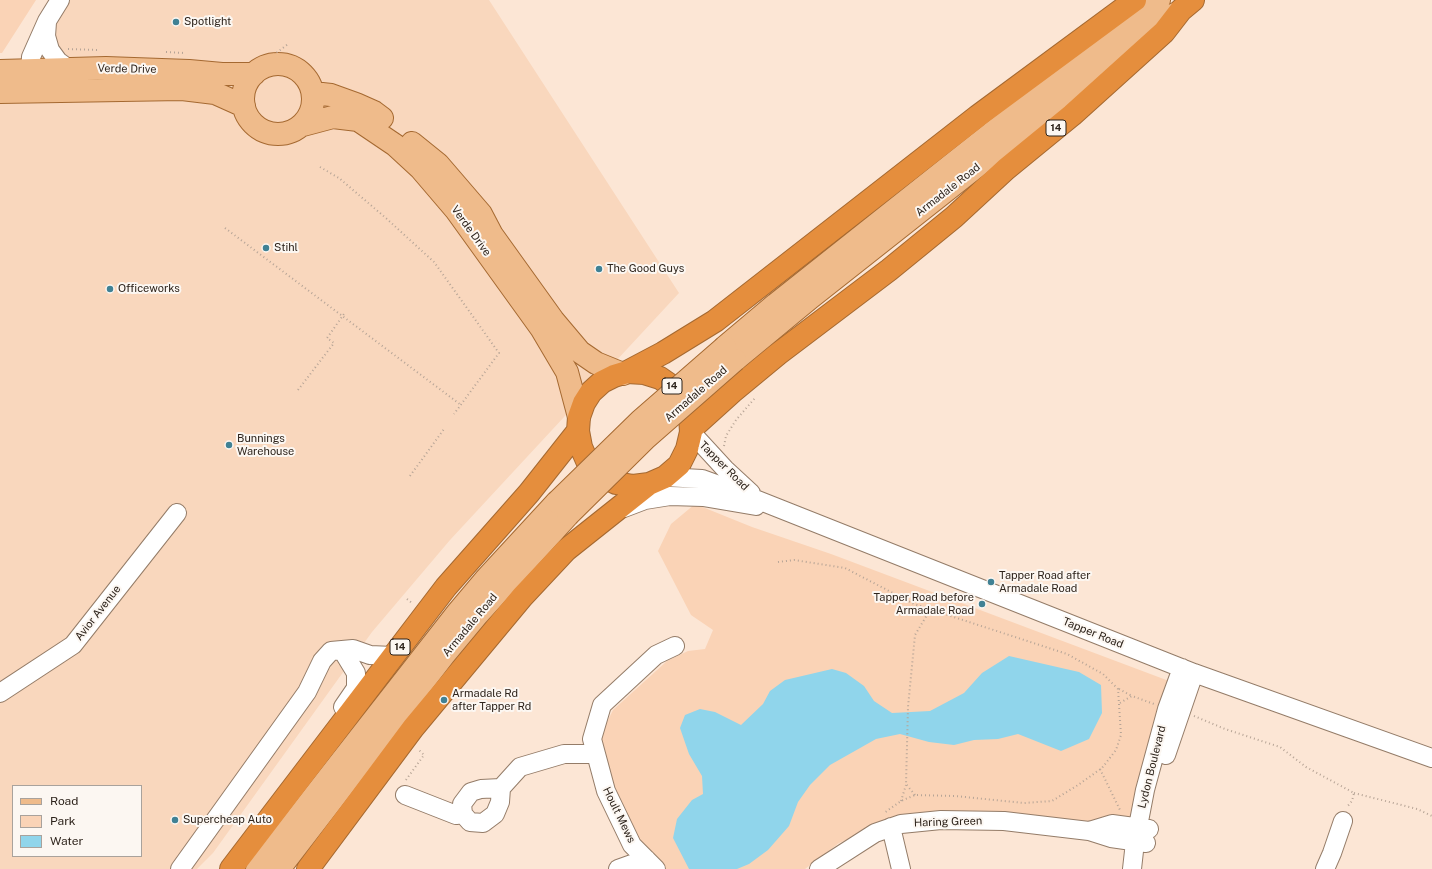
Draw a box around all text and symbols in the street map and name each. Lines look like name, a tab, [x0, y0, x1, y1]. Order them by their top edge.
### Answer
place label: Spotlight	[184, 15, 231, 29]
marker: Spotlight	[171, 17, 181, 27]
street label: Verde Drive	[97, 62, 157, 76]
road number: 14	[1046, 120, 1066, 136]
street label: Armadale Road	[913, 161, 983, 219]
street label: Verde Drive	[448, 203, 494, 259]
place label: Stihl	[274, 241, 298, 255]
marker: Stihl	[261, 243, 271, 253]
place label: The Good Guys	[607, 262, 684, 276]
marker: The Good Guys	[594, 264, 604, 274]
place label: Officeworks	[118, 282, 180, 296]
marker: Officeworks	[105, 284, 115, 294]
street label: Armadale Road	[662, 363, 730, 425]
road number: 14	[662, 378, 682, 394]
place label: Bunnings Warehouse	[237, 432, 294, 458]
street label: Tapper Road	[697, 439, 751, 493]
marker: Bunnings Warehouse	[224, 440, 234, 450]
place label: Tapper Road after Armadale Road	[999, 569, 1091, 595]
marker: Tapper Road after Armadale Road	[986, 577, 996, 587]
street label: Avior Avenue	[72, 583, 124, 643]
street label: Armadale Road	[440, 591, 500, 659]
place label: Tapper Road before Armadale Road	[873, 591, 974, 617]
marker: Tapper Road before Armadale Road	[977, 599, 987, 609]
street label: Tapper Road	[1061, 615, 1125, 651]
road number: 14	[390, 639, 410, 655]
place label: Armadale Rd after Tapper Rd	[452, 687, 531, 713]
marker: Armadale Rd after Tapper Rd	[439, 695, 449, 705]
street label: Lydon Boulevard	[1135, 724, 1169, 810]
legend	[12, 785, 142, 857]
street label: Hoult Mews	[600, 785, 638, 845]
text: Road	[50, 794, 78, 808]
place label: Supercheap Auto	[183, 813, 272, 827]
text: Park	[50, 814, 76, 828]
street label: Haring Green	[914, 814, 982, 830]
marker: Supercheap Auto	[170, 815, 180, 825]
text: Water	[50, 834, 83, 848]

